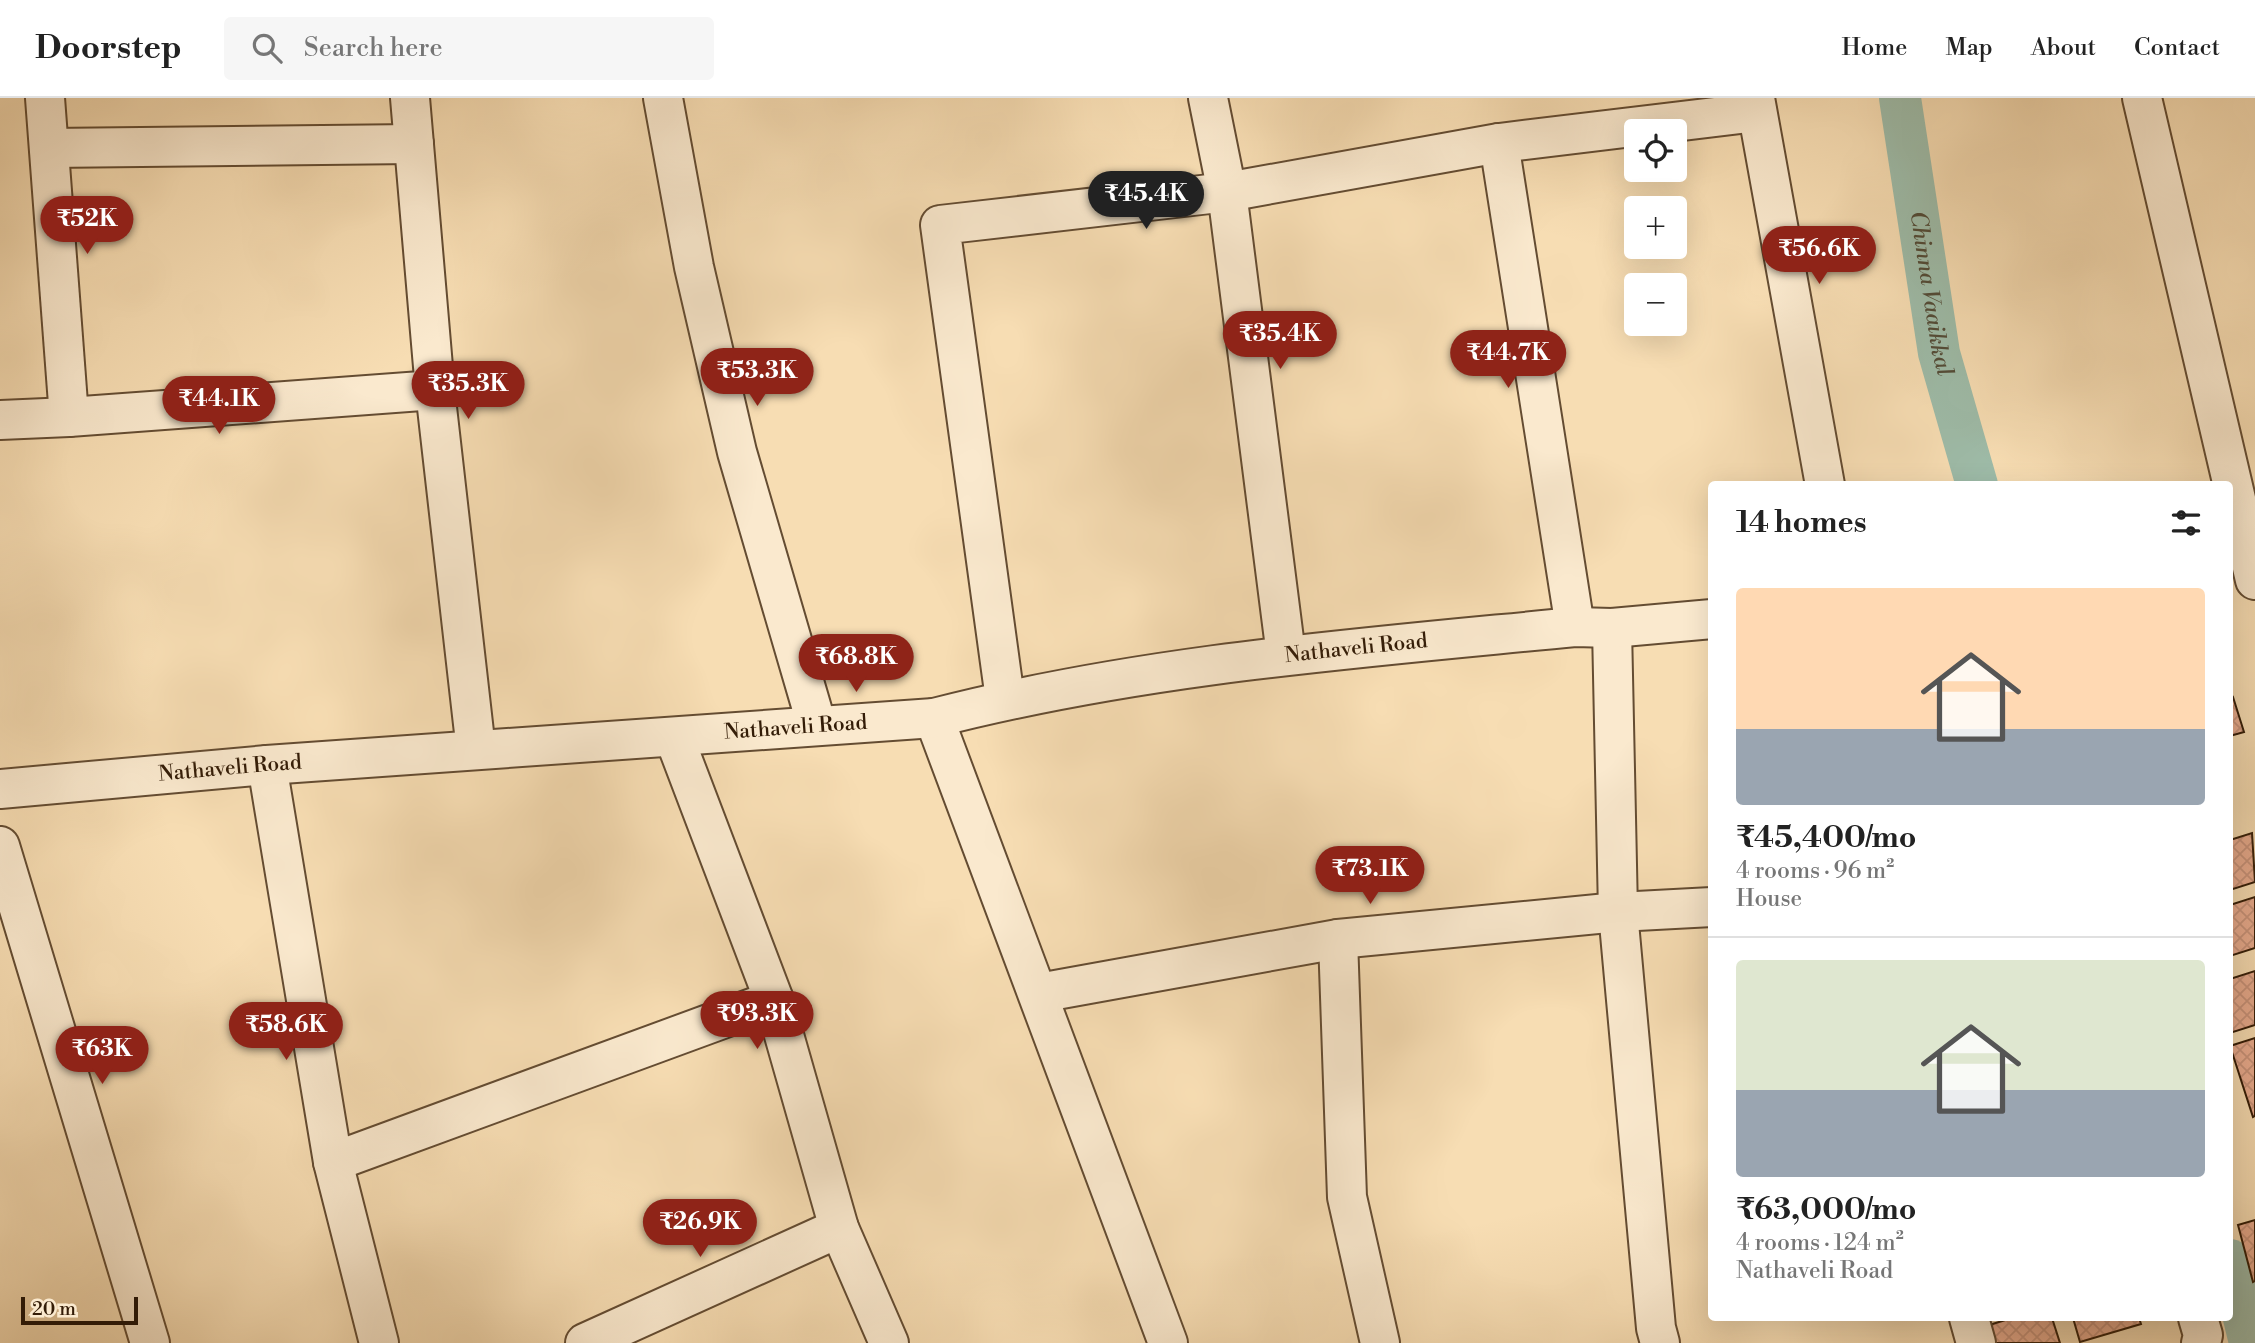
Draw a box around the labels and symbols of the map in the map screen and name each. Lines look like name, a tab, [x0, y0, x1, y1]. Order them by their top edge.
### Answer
pin: ₹45.4K	[1089, 172, 1203, 231]
pin: ₹52K	[46, 197, 128, 256]
water label: Chinna Vaaikkal	[1903, 209, 1959, 380]
pin: ₹56.6K	[1762, 226, 1876, 286]
pin: ₹35.4K	[1223, 312, 1337, 371]
pin: ₹44.7K	[1451, 330, 1565, 390]
pin: ₹53.3K	[700, 348, 814, 408]
pin: ₹35.3K	[411, 362, 525, 421]
pin: ₹44.1K	[162, 376, 276, 436]
street label: Nathaveli Road	[1283, 628, 1429, 669]
pin: ₹68.8K	[799, 634, 913, 694]
street label: Nathaveli Road	[723, 710, 868, 746]
street label: Nathaveli Road	[157, 750, 303, 788]
pin: ₹73.1K	[1313, 846, 1427, 906]
pin: ₹93.3K	[700, 992, 814, 1051]
pin: ₹58.6K	[229, 1002, 343, 1062]
pin: ₹63K	[61, 1026, 143, 1086]
pin: ₹26.9K	[643, 1200, 757, 1259]
scale bar	[21, 1294, 138, 1326]

